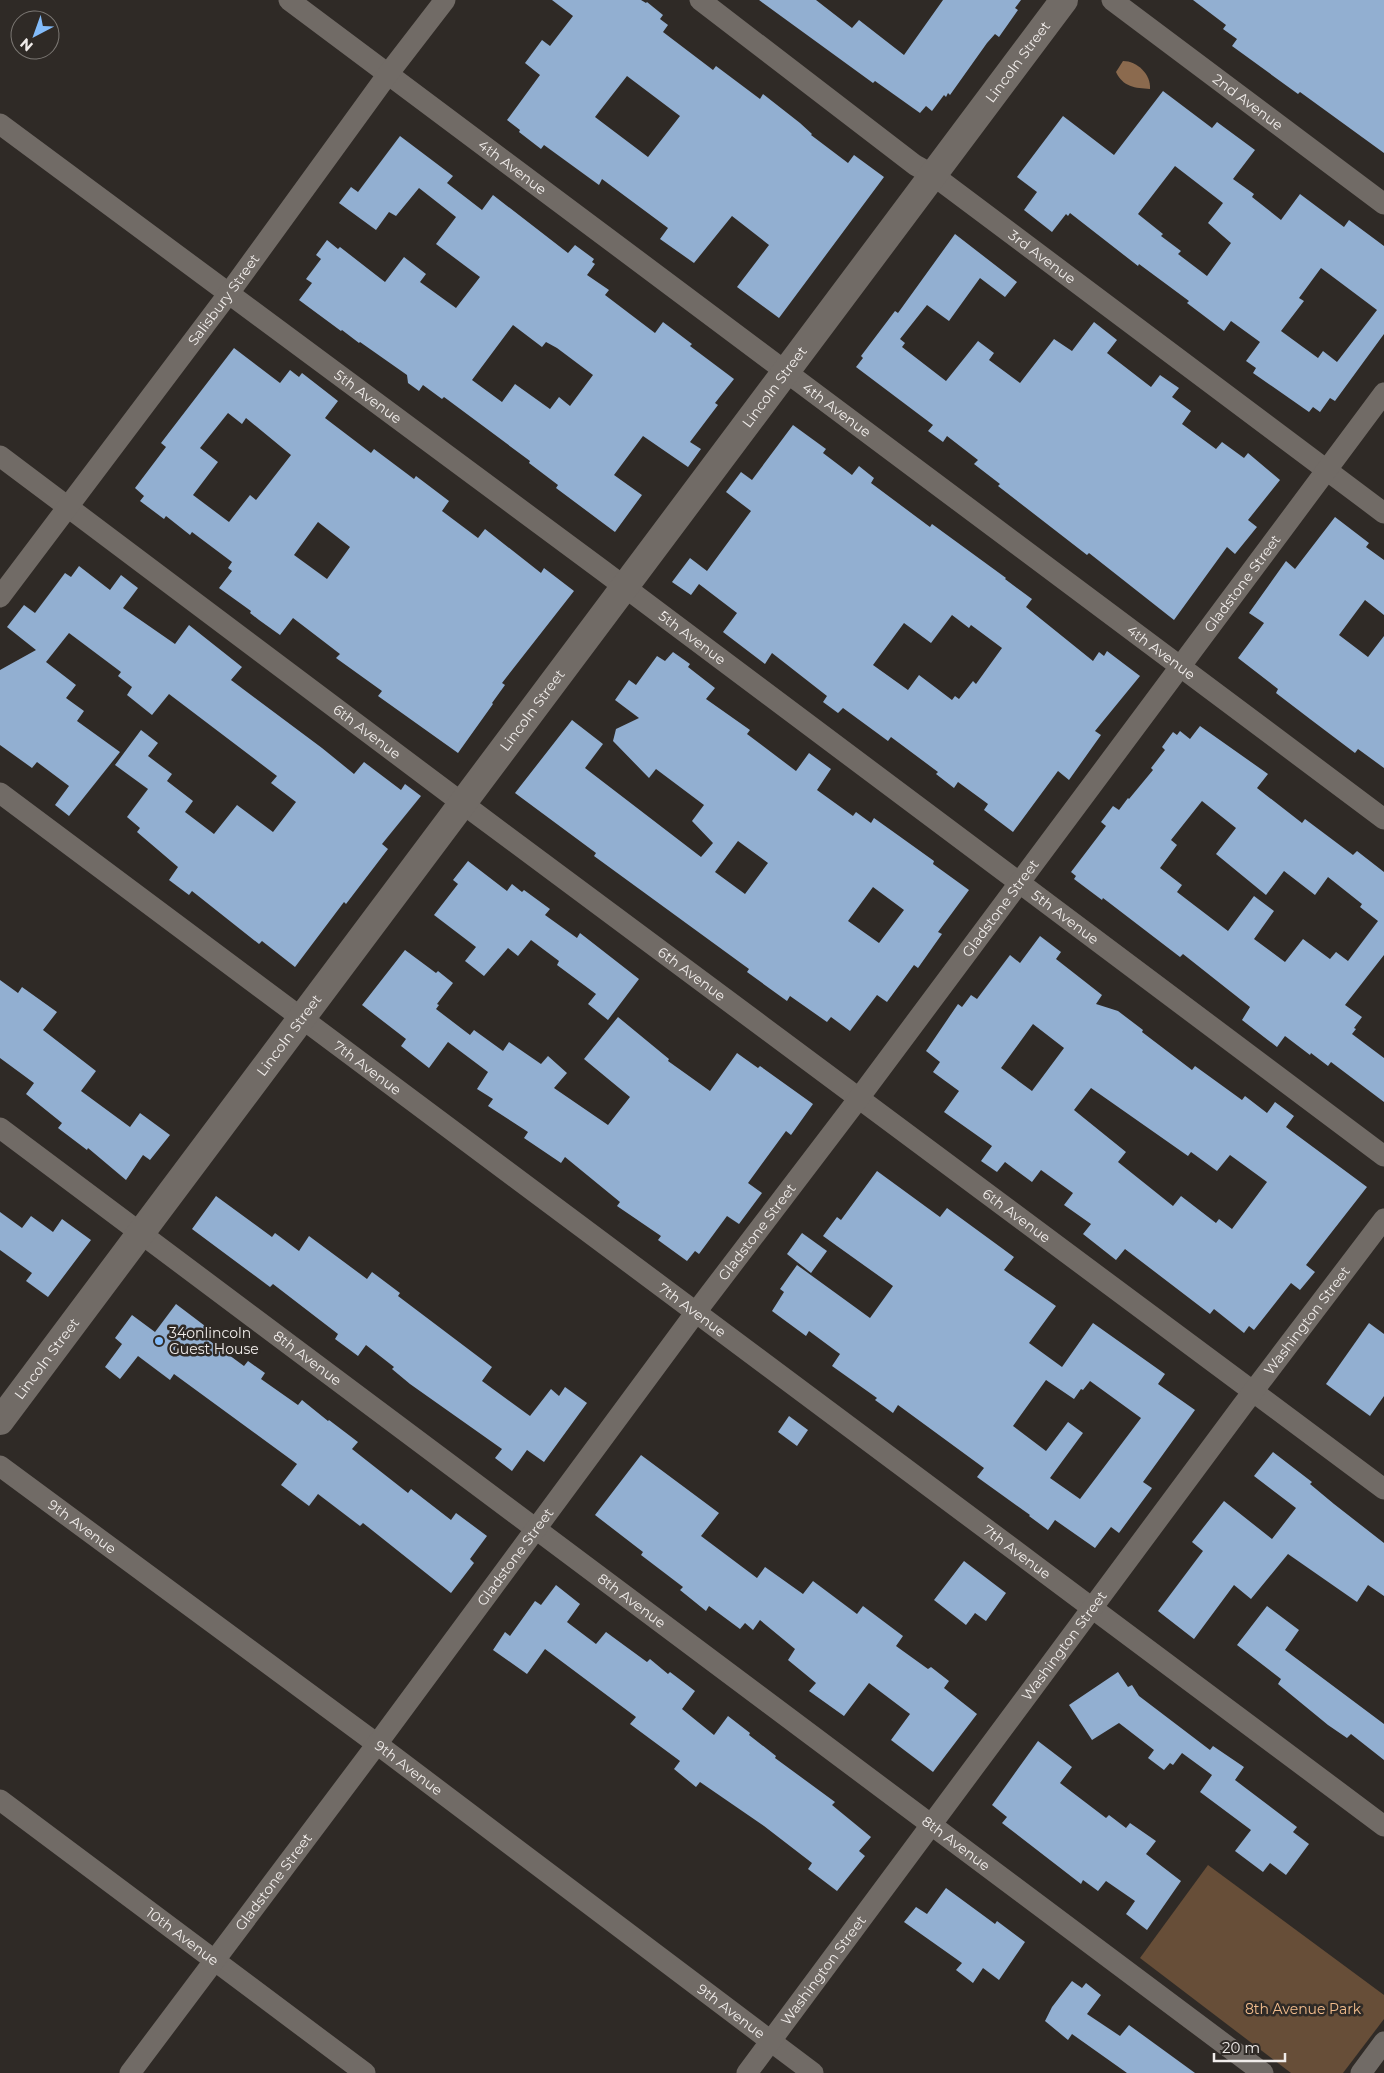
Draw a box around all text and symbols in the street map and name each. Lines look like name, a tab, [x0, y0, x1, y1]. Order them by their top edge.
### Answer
north arrow	[10, 10, 60, 60]
street label: Lincoln Street	[981, 17, 1054, 106]
text: N	[16, 34, 37, 55]
street label: 2nd Avenue	[1209, 70, 1287, 134]
street label: 4th Avenue	[475, 136, 550, 199]
street label: 3rd Avenue	[1005, 226, 1079, 288]
street label: Salisbury Street	[184, 250, 264, 349]
street label: Lincoln Street	[738, 342, 811, 431]
street label: 5th Avenue	[331, 366, 405, 428]
street label: 4th Avenue	[799, 378, 875, 441]
street label: Gladstone Street	[1200, 531, 1285, 636]
street label: 5th Avenue	[655, 607, 730, 669]
street label: 4th Avenue	[1123, 621, 1199, 684]
street label: Lincoln Street	[496, 666, 569, 755]
street label: 6th Avenue	[330, 700, 405, 763]
street label: Gladstone Street	[958, 856, 1043, 961]
street label: 5th Avenue	[1028, 886, 1102, 948]
street label: 6th Avenue	[654, 943, 729, 1005]
street label: Lincoln Street	[253, 991, 325, 1080]
street label: 7th Avenue	[330, 1037, 405, 1099]
street label: Gladstone Street	[714, 1180, 800, 1284]
street label: 6th Avenue	[979, 1184, 1054, 1247]
street label: Washington Street	[1260, 1262, 1354, 1378]
street label: 7th Avenue	[655, 1279, 730, 1341]
street label: Lincoln Street	[10, 1314, 83, 1403]
place label: 34onlincoln Guest House	[169, 1324, 259, 1358]
street label: 8th Avenue	[270, 1327, 345, 1389]
marker: 34onlincoln Guest House	[153, 1335, 165, 1347]
street label: 9th Avenue	[44, 1495, 120, 1558]
street label: Gladstone Street	[473, 1504, 557, 1609]
street label: 7th Avenue	[980, 1521, 1054, 1583]
street label: 8th Avenue	[594, 1569, 669, 1632]
street label: Washington Street	[1018, 1587, 1111, 1704]
street label: 9th Avenue	[371, 1736, 446, 1799]
street label: 8th Avenue	[918, 1812, 994, 1875]
street label: Gladstone Street	[231, 1829, 316, 1934]
street label: 10th Avenue	[143, 1904, 222, 1970]
street label: Washington Street	[777, 1912, 870, 2029]
street label: 9th Avenue	[694, 1980, 769, 2043]
park label: 8th Avenue Park	[1245, 2000, 1362, 2018]
scale bar	[1214, 2030, 1285, 2062]
text: 20 m	[1222, 2038, 1260, 2057]

